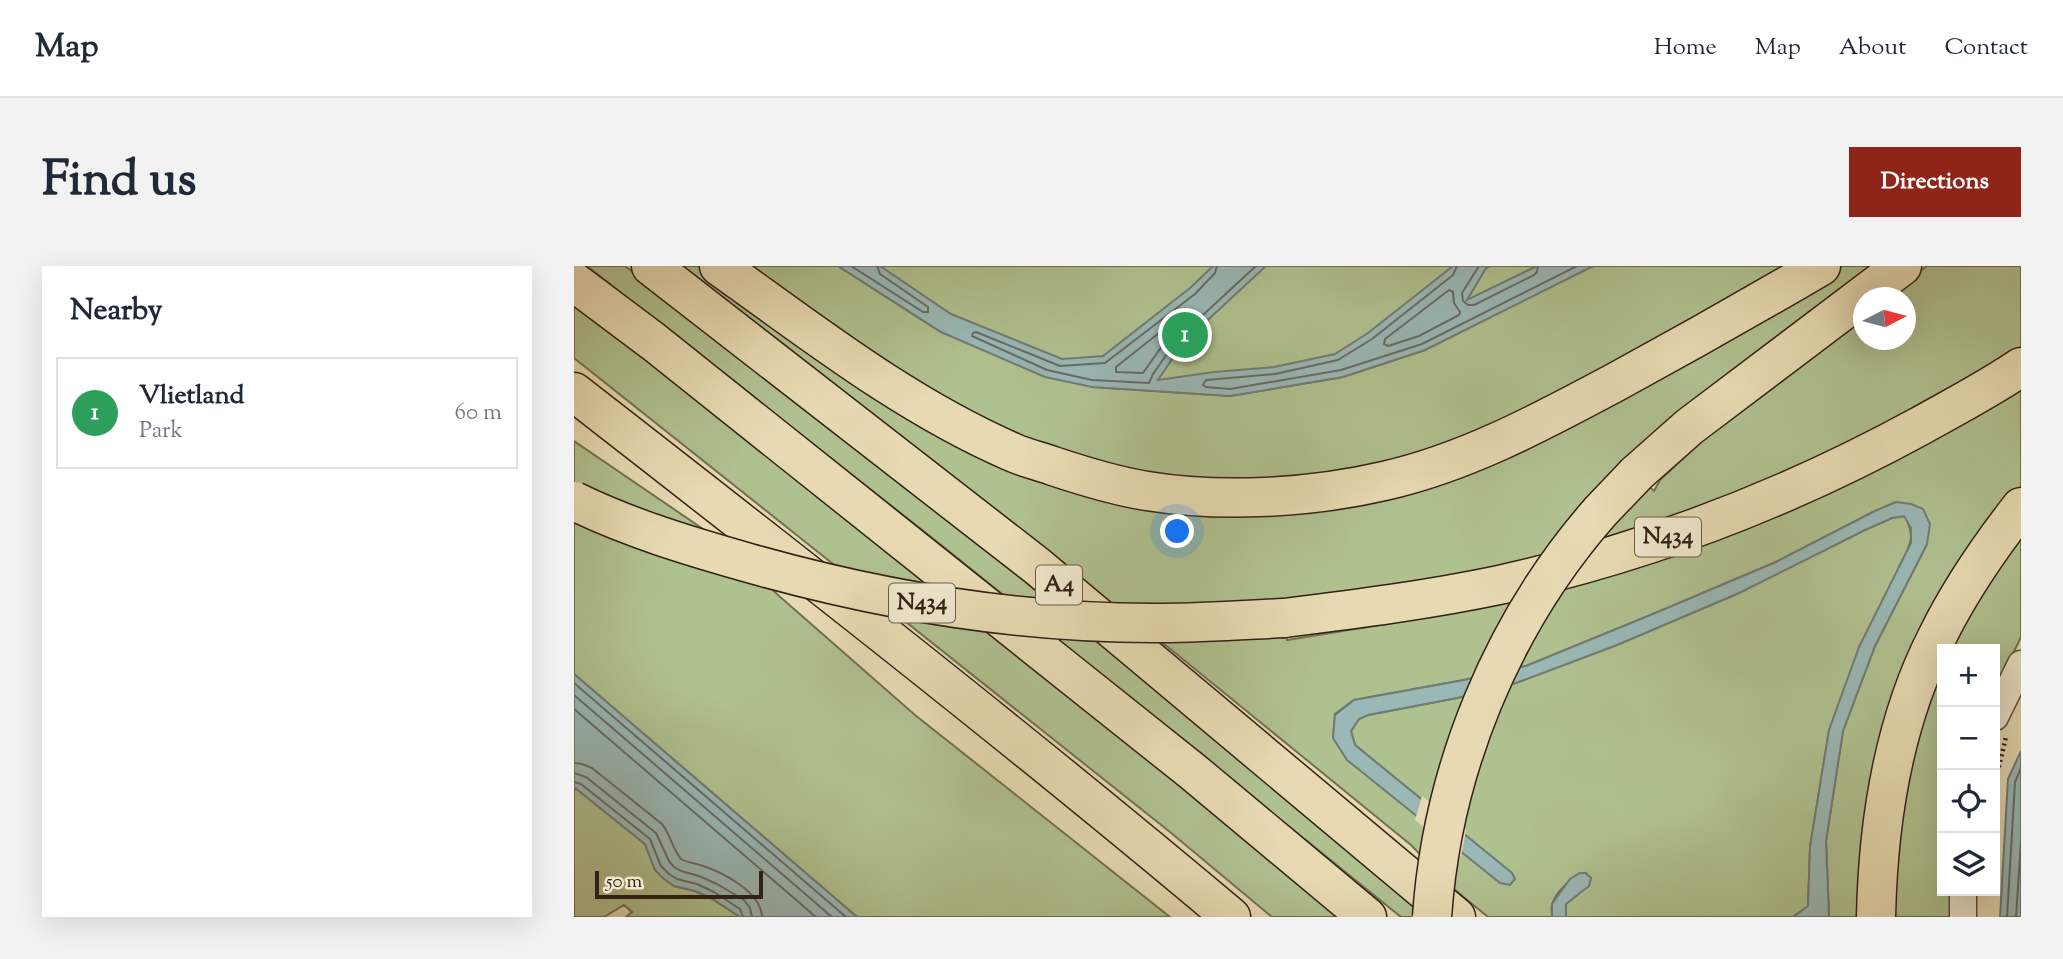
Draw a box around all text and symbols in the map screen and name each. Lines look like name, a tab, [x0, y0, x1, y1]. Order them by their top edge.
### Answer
text: Map	[35, 24, 99, 72]
text: Home	[1654, 31, 1717, 65]
text: Map	[1755, 31, 1801, 65]
text: About	[1839, 31, 1906, 65]
text: Contact	[1944, 31, 2028, 65]
text: Find us	[42, 147, 196, 217]
button: Directions	[1849, 147, 2021, 217]
north arrow	[1853, 287, 1916, 350]
text: Nearby	[70, 290, 162, 333]
pin: 1	[1162, 309, 1208, 361]
text: Vlietland	[139, 378, 244, 415]
text: 1	[91, 397, 99, 430]
text: 60 m	[454, 397, 502, 430]
text: Park	[139, 415, 183, 448]
your location	[1160, 514, 1194, 548]
road number: N434	[1635, 518, 1701, 556]
road number: A4	[1036, 566, 1082, 604]
road number: N434	[889, 584, 955, 622]
map controls	[1937, 644, 2000, 896]
button: +	[1937, 644, 2000, 707]
button: −	[1937, 707, 2000, 770]
button: locate	[1937, 770, 2000, 833]
button: layers	[1937, 833, 2000, 896]
scale bar	[595, 868, 763, 900]
text: 50 m	[606, 869, 642, 896]

